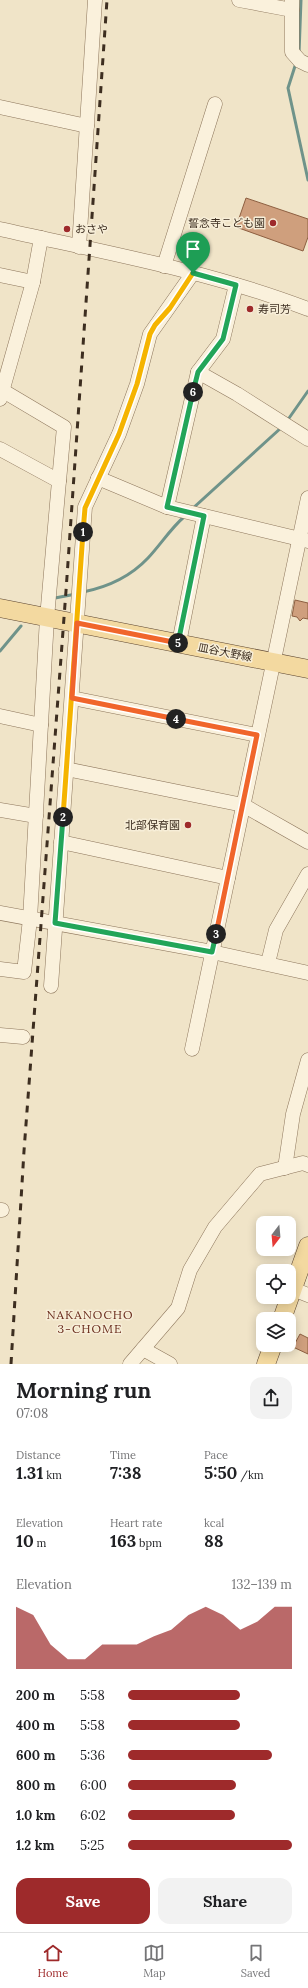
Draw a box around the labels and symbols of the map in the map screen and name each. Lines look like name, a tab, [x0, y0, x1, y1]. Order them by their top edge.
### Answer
place label: 誓念寺こども園	[188, 216, 265, 230]
marker: 誓念寺こども園	[268, 218, 278, 228]
place label: おさや	[75, 222, 108, 236]
marker: おさや	[62, 224, 72, 234]
pin	[176, 232, 210, 273]
place label: 寿司芳	[258, 302, 291, 316]
marker: 寿司芳	[245, 304, 255, 314]
pin: 6	[183, 382, 203, 402]
pin: 1	[73, 522, 93, 542]
pin: 5	[168, 633, 188, 653]
street label: 皿谷大野線	[197, 640, 253, 664]
pin: 4	[166, 709, 186, 729]
pin: 2	[53, 807, 73, 827]
place label: 北部保育園	[125, 818, 180, 832]
marker: 北部保育園	[183, 820, 193, 830]
pin: 3	[206, 924, 226, 944]
north arrow	[256, 1216, 296, 1256]
district label: NAKANOCHO 3-CHOME	[46, 1307, 134, 1336]

